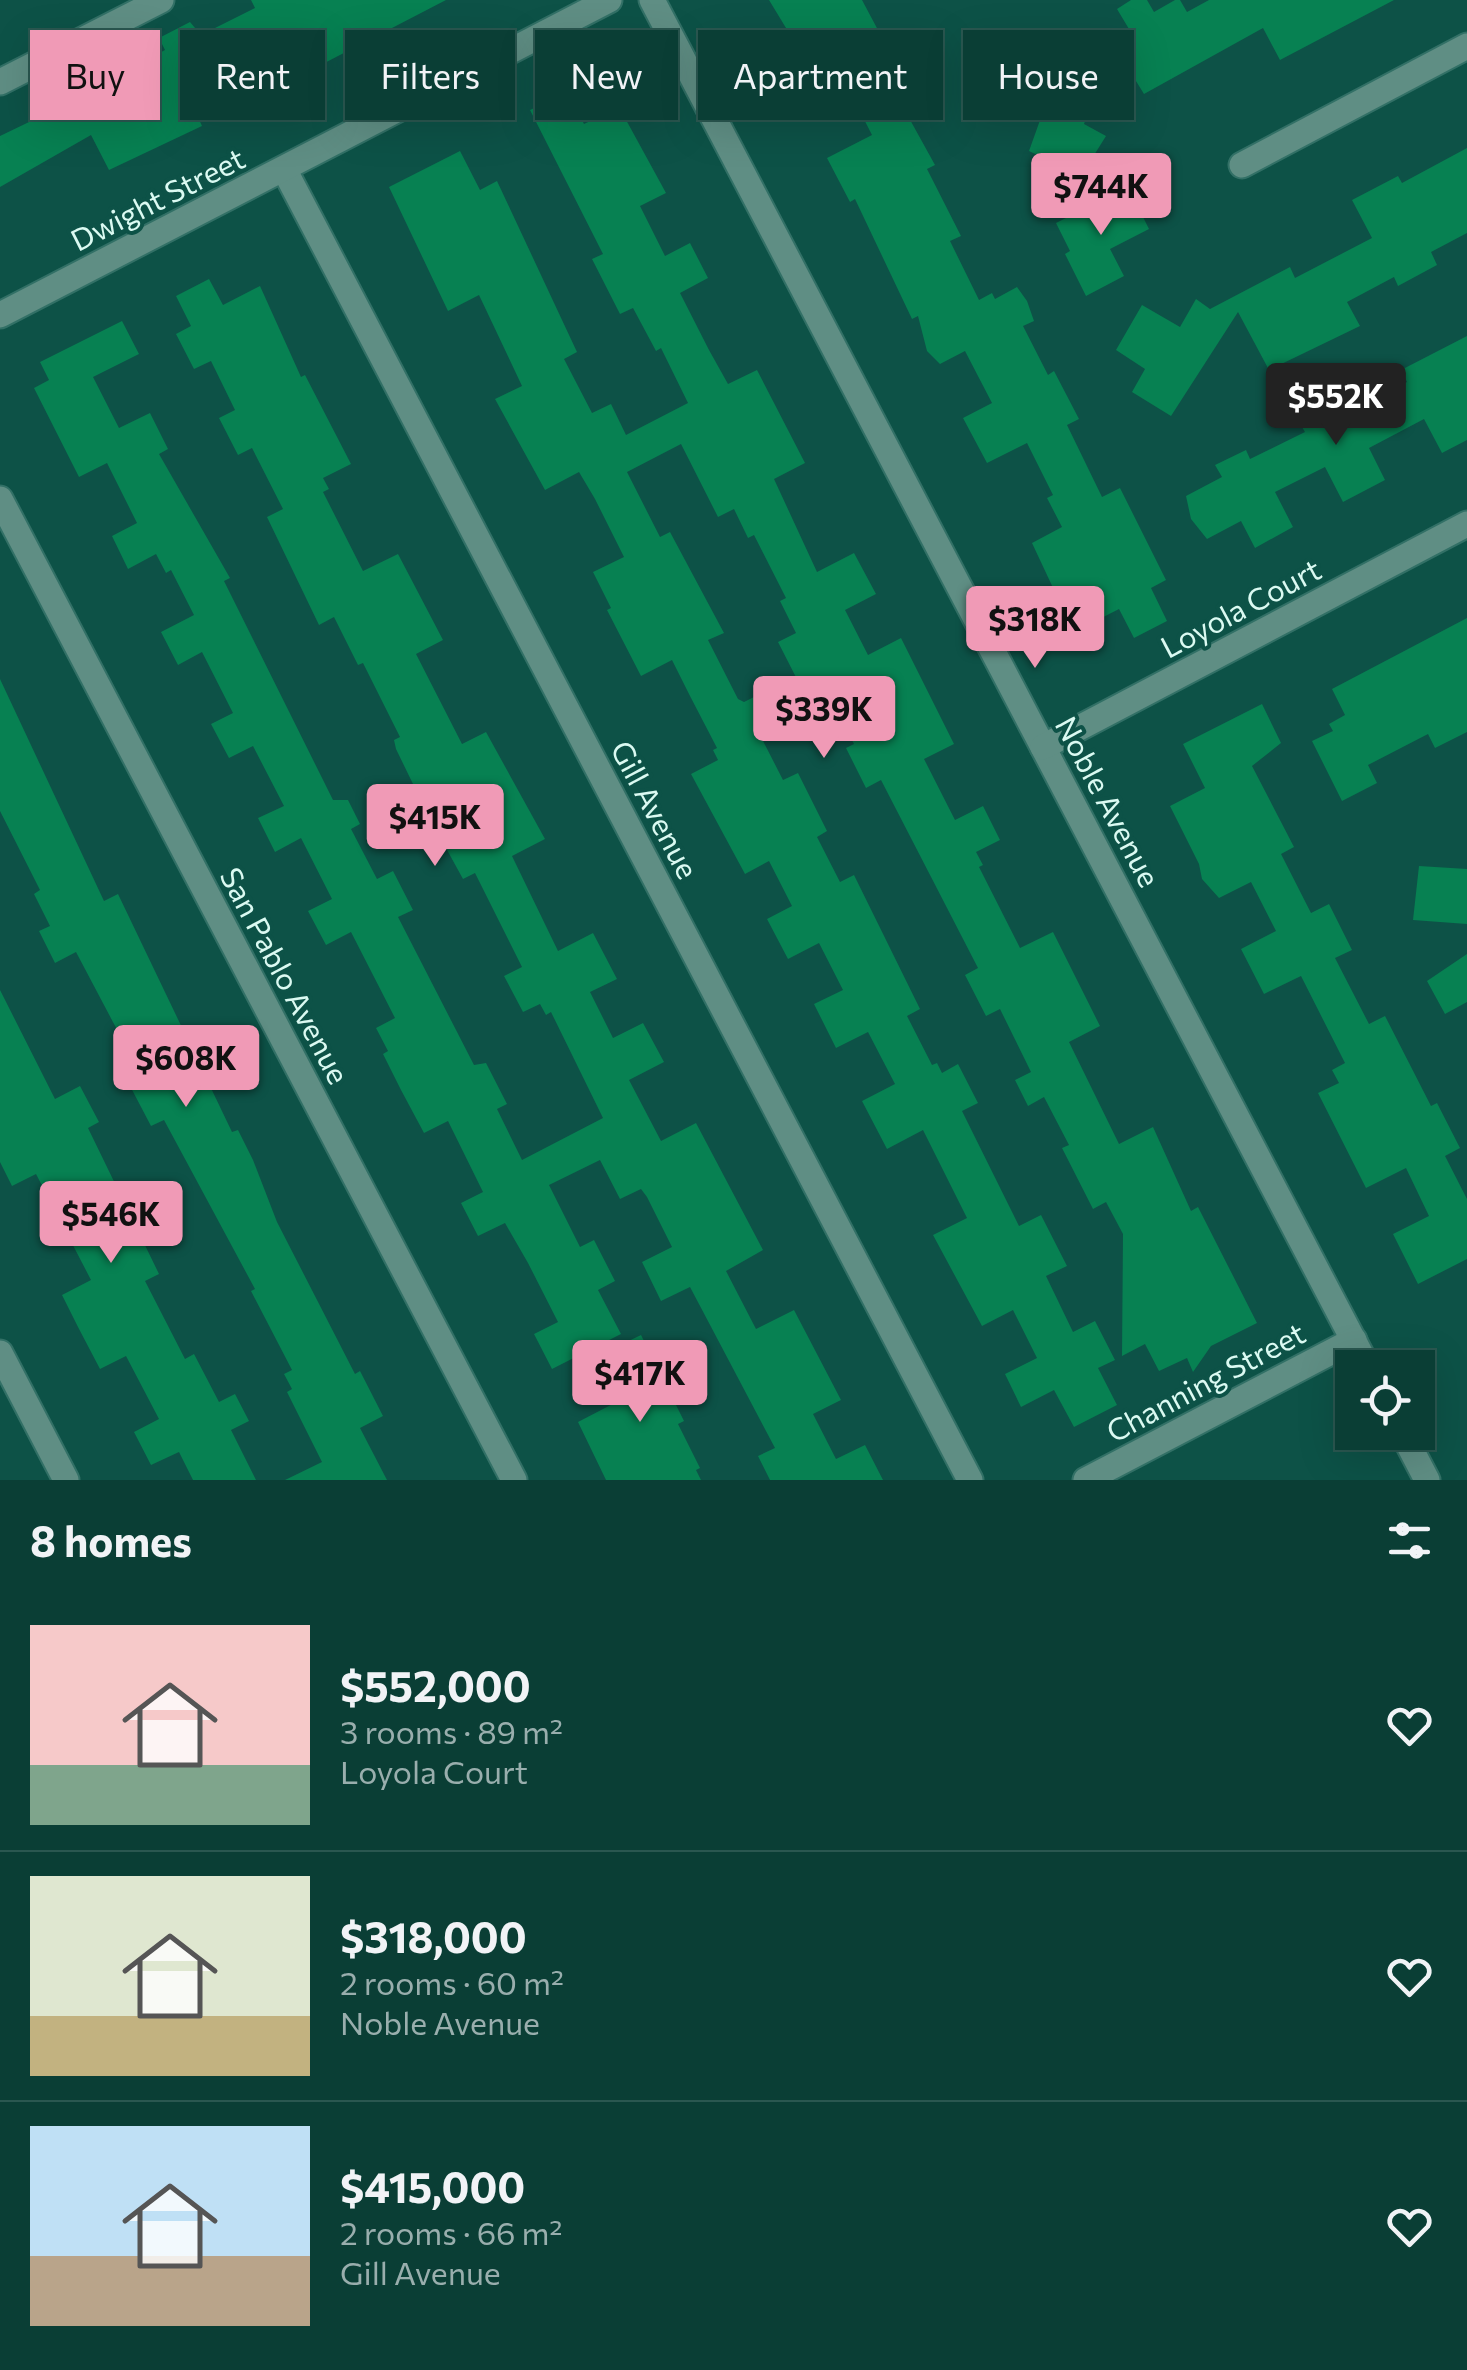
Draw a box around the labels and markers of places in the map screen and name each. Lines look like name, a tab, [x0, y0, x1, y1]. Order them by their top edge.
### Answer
pin: $744K	[1031, 153, 1171, 238]
pin: $552K	[1266, 363, 1406, 448]
pin: $318K	[965, 586, 1105, 671]
pin: $339K	[754, 676, 894, 761]
pin: $415K	[365, 784, 505, 869]
pin: $608K	[116, 1025, 256, 1110]
pin: $546K	[41, 1181, 181, 1266]
pin: $417K	[570, 1340, 710, 1425]

